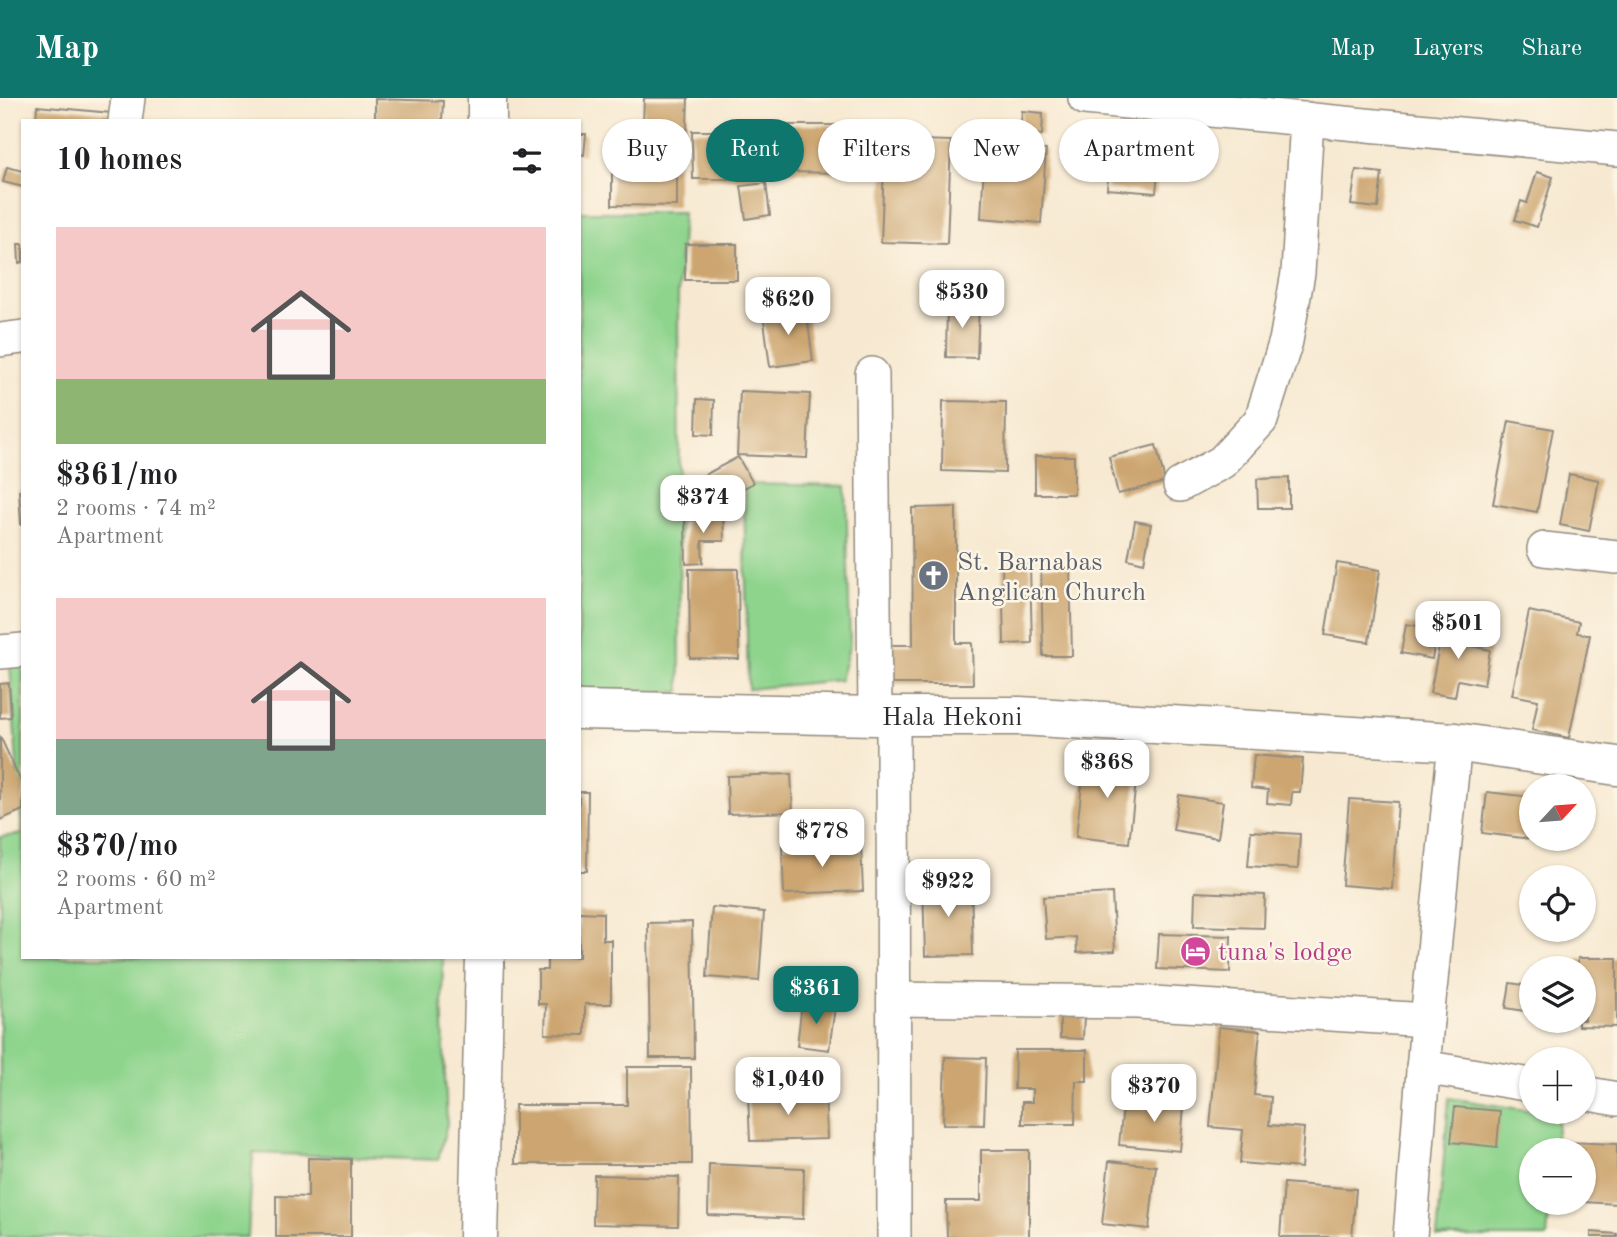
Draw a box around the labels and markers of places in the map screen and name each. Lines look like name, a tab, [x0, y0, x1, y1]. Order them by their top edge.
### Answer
pin: $530	[921, 271, 1003, 330]
pin: $620	[747, 278, 829, 337]
pin: $374	[662, 476, 744, 535]
place label: St. Barnabas Anglican Church	[957, 550, 1146, 606]
church icon: St. Barnabas Anglican Church	[917, 559, 951, 593]
pin: $501	[1417, 602, 1499, 661]
pin: $368	[1066, 740, 1148, 800]
pin: $778	[781, 810, 863, 869]
pin: $922	[907, 860, 989, 919]
hotel icon: tuna's lodge	[1178, 934, 1212, 968]
place label: tuna's lodge	[1218, 940, 1352, 966]
pin: $361	[775, 967, 857, 1026]
pin: $1,040	[731, 1058, 845, 1117]
pin: $370	[1113, 1065, 1195, 1124]

